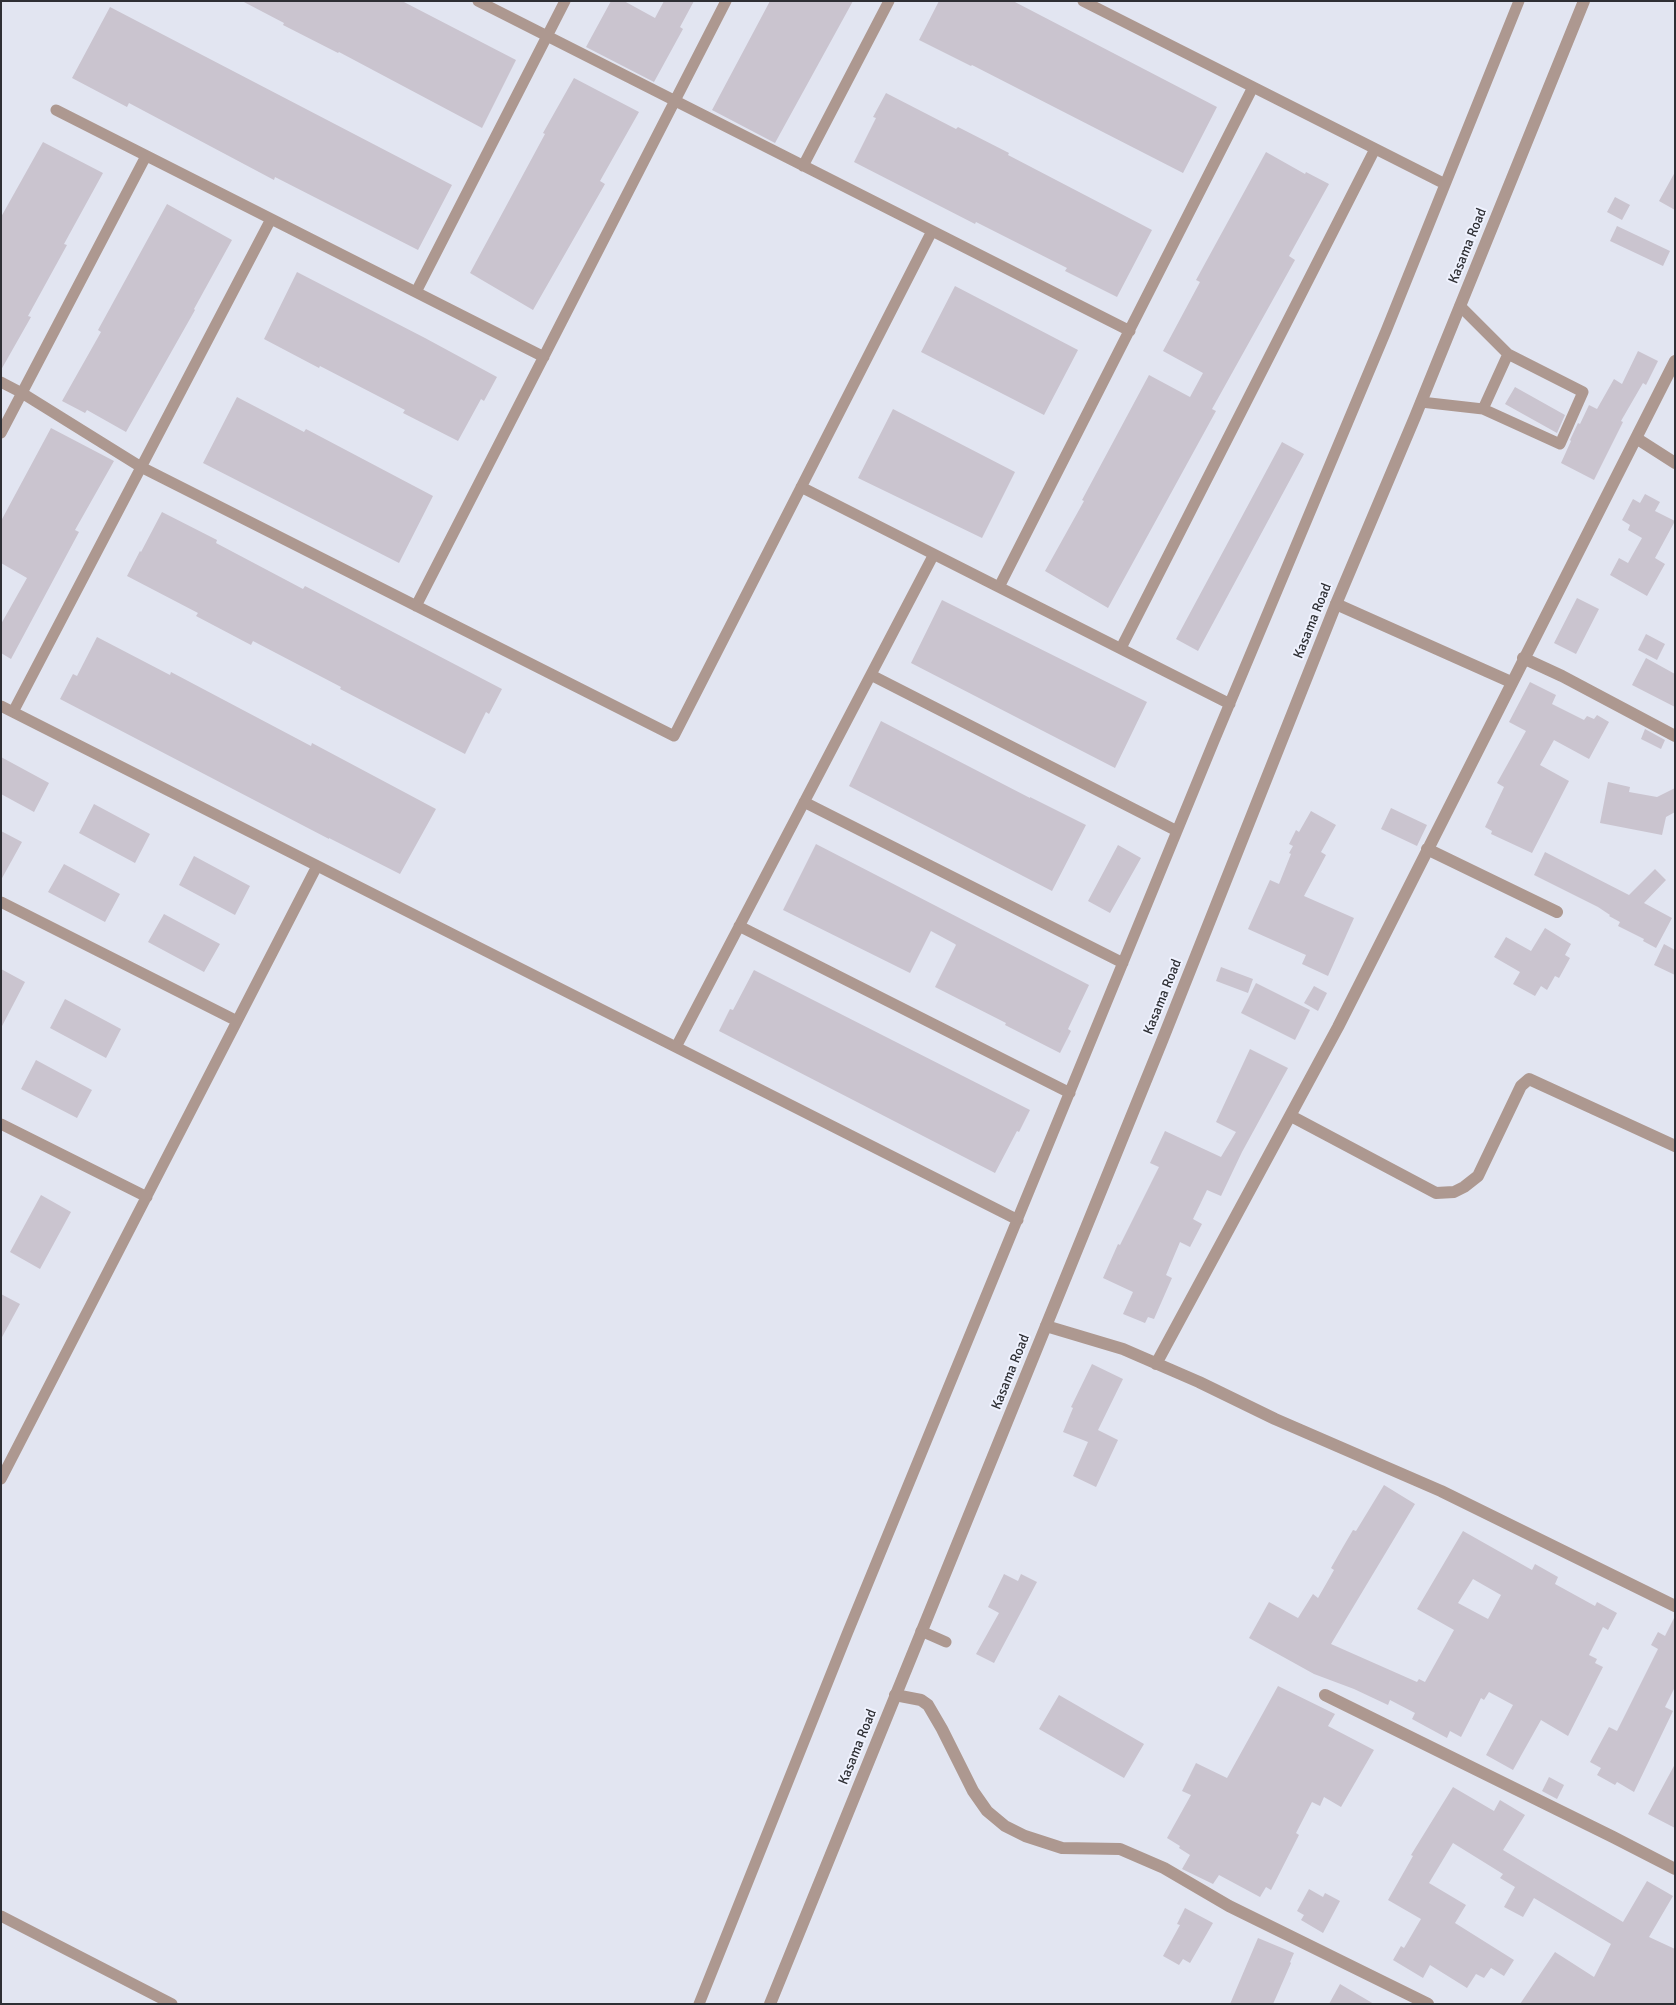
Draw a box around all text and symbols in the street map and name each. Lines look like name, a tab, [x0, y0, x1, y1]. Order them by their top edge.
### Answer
street label: Kasama Road	[1445, 206, 1491, 286]
street label: Kasama Road	[1290, 581, 1336, 661]
street label: Kasama Road	[1140, 957, 1186, 1037]
street label: Kasama Road	[988, 1332, 1034, 1412]
street label: Kasama Road	[835, 1707, 881, 1787]

